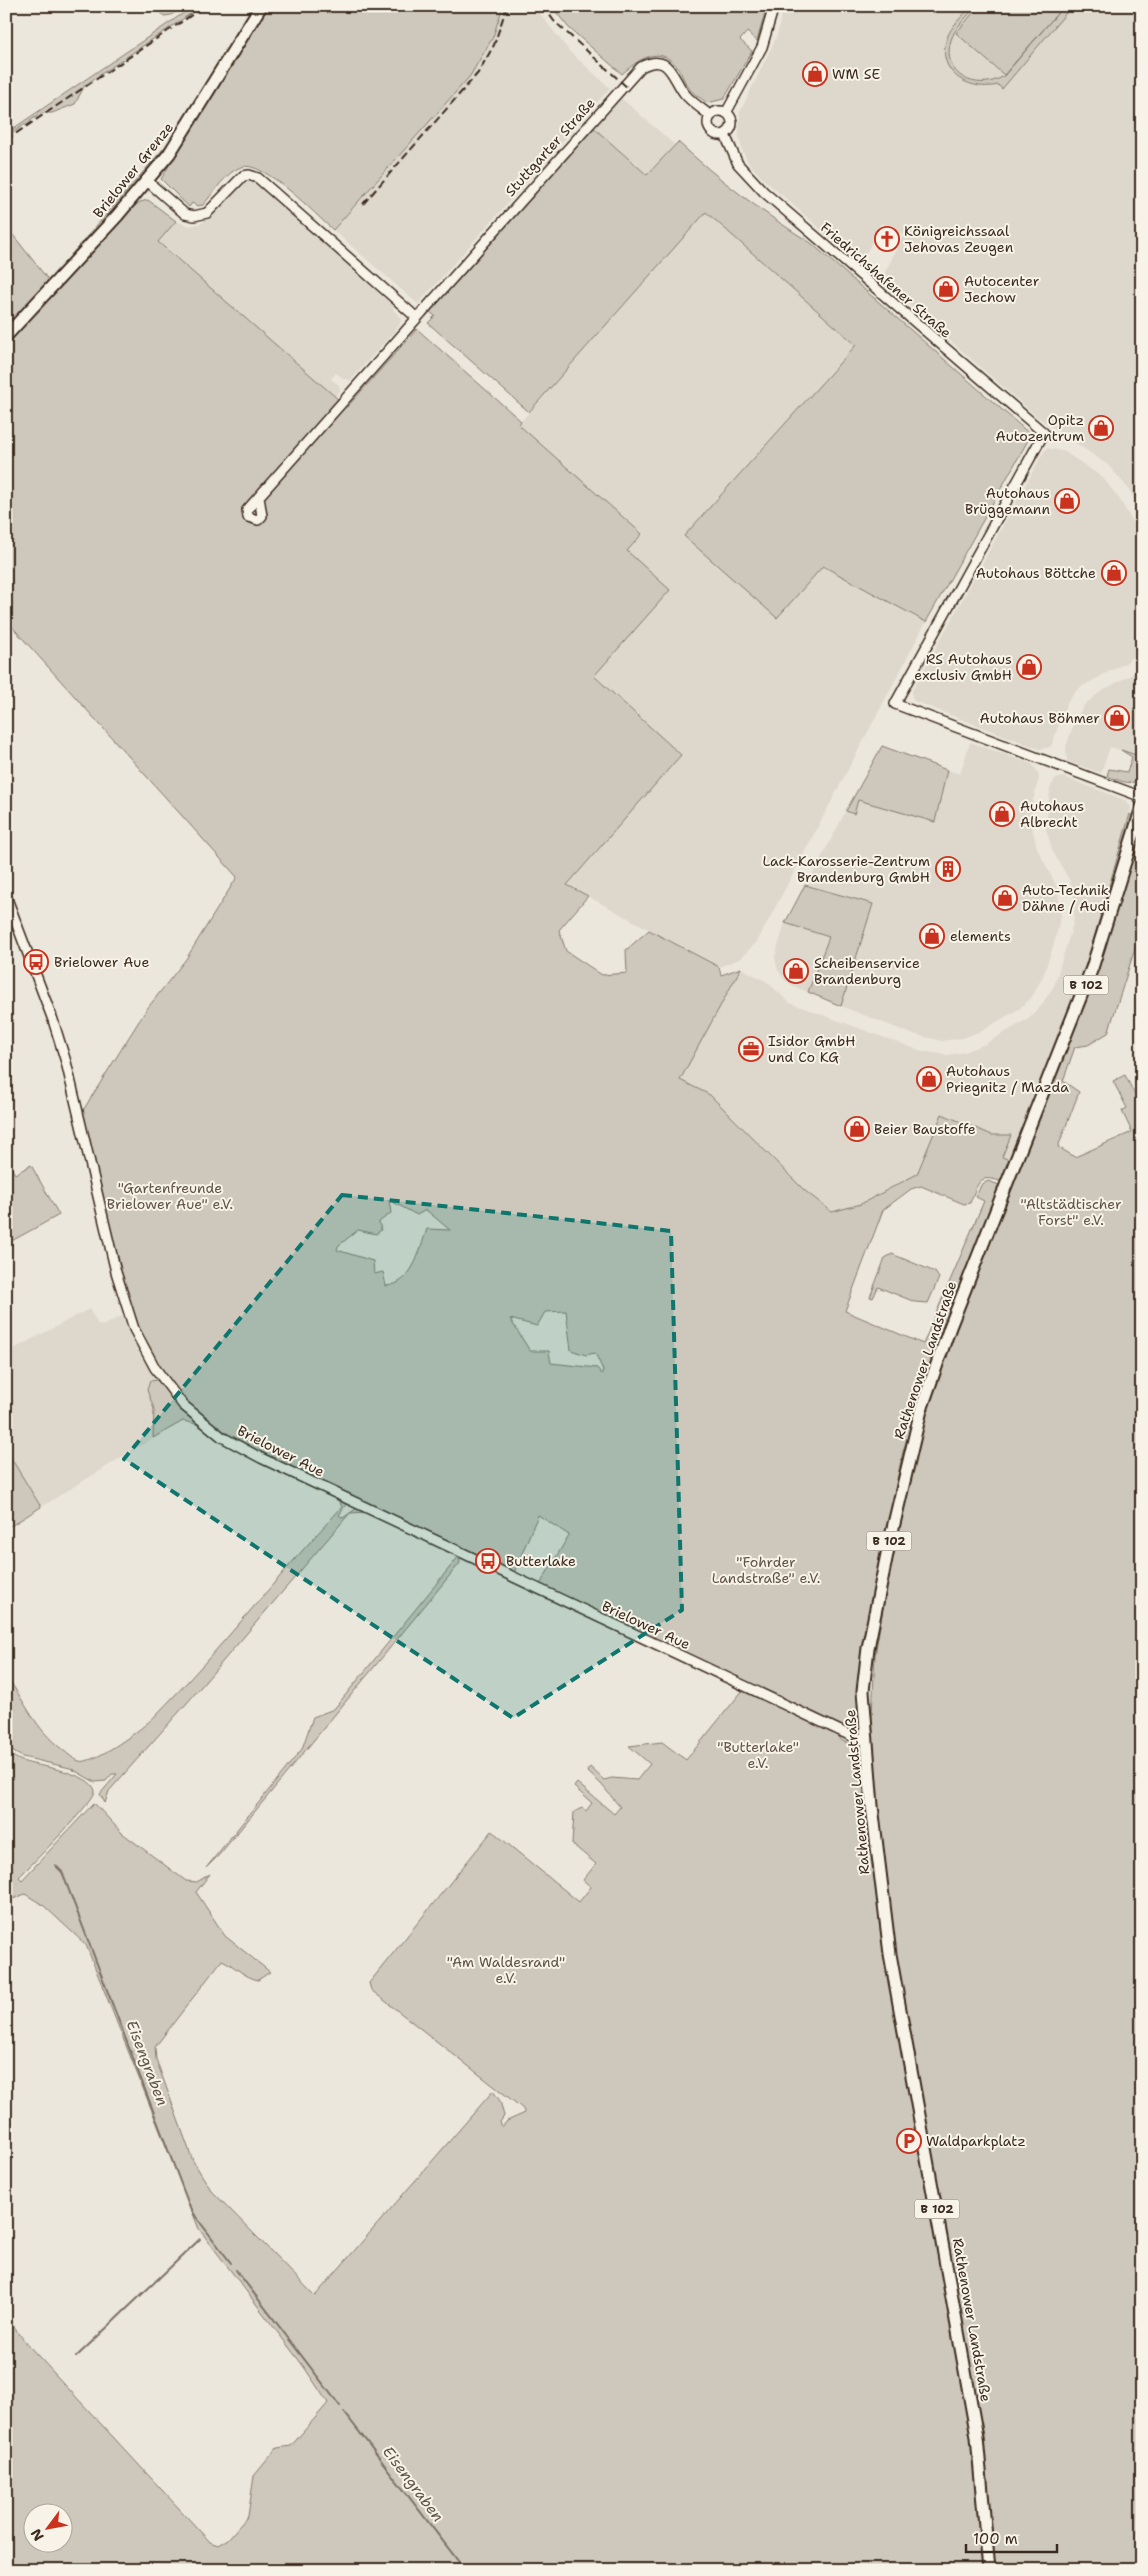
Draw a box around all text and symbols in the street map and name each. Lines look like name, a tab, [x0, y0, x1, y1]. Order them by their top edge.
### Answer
shop icon: WM SE	[802, 61, 828, 87]
place label: WM SE	[832, 65, 880, 83]
street label: Stuttgarter Straße	[501, 94, 599, 200]
street label: Brielower Grenze	[89, 119, 177, 221]
street label: Friedrichshafener Straße	[817, 218, 955, 342]
place label: Königreichssaal Jehovas Zeugen	[904, 222, 1014, 256]
church icon: Königreichssaal Jehovas Zeugen	[874, 226, 900, 252]
place label: Autocenter Jechow	[964, 272, 1040, 306]
shop icon: Autocenter Jechow	[933, 276, 959, 302]
place label: Opitz Autozentrum	[996, 411, 1084, 445]
shop icon: Opitz Autozentrum	[1088, 415, 1114, 441]
place label: Autohaus Brüggemann	[965, 484, 1050, 518]
shop icon: Autohaus Brüggemann	[1054, 488, 1080, 514]
shop icon: Autohaus Böttche	[1101, 560, 1127, 586]
place label: Autohaus Böttche	[976, 564, 1096, 582]
place label: RS Autohaus exclusiv GmbH	[914, 650, 1012, 684]
shop icon: RS Autohaus exclusiv GmbH	[1016, 654, 1042, 680]
shop icon: Autohaus Böhmer	[1104, 705, 1130, 731]
place label: Autohaus Böhmer	[980, 709, 1100, 727]
place label: Autohaus Albrecht	[1020, 797, 1084, 831]
shop icon: Autohaus Albrecht	[989, 801, 1015, 827]
place label: Lack-Karosserie-Zentrum Brandenburg GmbH	[762, 852, 930, 886]
building icon: Lack-Karosserie-Zentrum Brandenburg GmbH	[935, 856, 961, 882]
place label: Auto-Technik Dähne / Audi	[1022, 881, 1110, 915]
shop icon: Auto-Technik Dähne / Audi	[992, 885, 1018, 911]
shop icon: elements	[919, 923, 945, 949]
place label: elements	[950, 927, 1011, 945]
bus stop icon: Brielower Aue	[23, 949, 49, 975]
place label: Brielower Aue	[54, 953, 149, 971]
place label: Scheibenservice Brandenburg	[814, 954, 920, 988]
shop icon: Scheibenservice Brandenburg	[783, 958, 809, 984]
road number: B 102	[1064, 976, 1108, 994]
place label: Isidor GmbH und Co KG	[768, 1032, 855, 1066]
office icon: Isidor GmbH und Co KG	[738, 1036, 764, 1062]
place label: Autohaus Priegnitz / Mazda	[946, 1062, 1069, 1096]
shop icon: Autohaus Priegnitz / Mazda	[916, 1066, 942, 1092]
shop icon: Beier Baustoffe	[844, 1116, 870, 1142]
place label: Beier Baustoffe	[874, 1120, 976, 1138]
park label: "Gartenfreunde Brielower Aue" e.V.	[107, 1179, 233, 1213]
park label: "Altstädtischer Forst" e.V.	[1020, 1195, 1122, 1229]
street label: Rathenower Landstraße	[890, 1279, 961, 1441]
street label: Brielower Aue	[234, 1421, 328, 1481]
road number: B 102	[866, 1532, 912, 1550]
bus stop icon: Butterlake	[475, 1548, 501, 1574]
place label: Butterlake	[506, 1552, 576, 1570]
park label: "Fohrder Landstraße" e.V.	[712, 1553, 820, 1587]
street label: Brielower Aue	[599, 1597, 693, 1653]
street label: Rathenower Landstraße	[841, 1709, 873, 1875]
park label: "Butterlake" e.V.	[717, 1738, 799, 1772]
park label: "Am Waldesrand" e.V.	[447, 1953, 565, 1987]
water label: Eisengraben	[122, 2017, 172, 2109]
parking icon: Waldparkplatz	[896, 2128, 922, 2154]
place label: Waldparkplatz	[926, 2132, 1026, 2150]
road number: B 102	[914, 2200, 960, 2218]
street label: Rathenower Landstraße	[949, 2237, 995, 2403]
water label: Eisengraben	[378, 2442, 448, 2526]
north arrow	[22, 2504, 72, 2554]
scale bar	[966, 2521, 1057, 2553]
text: N	[26, 2525, 48, 2544]
text: 100 m	[973, 2529, 1018, 2549]

